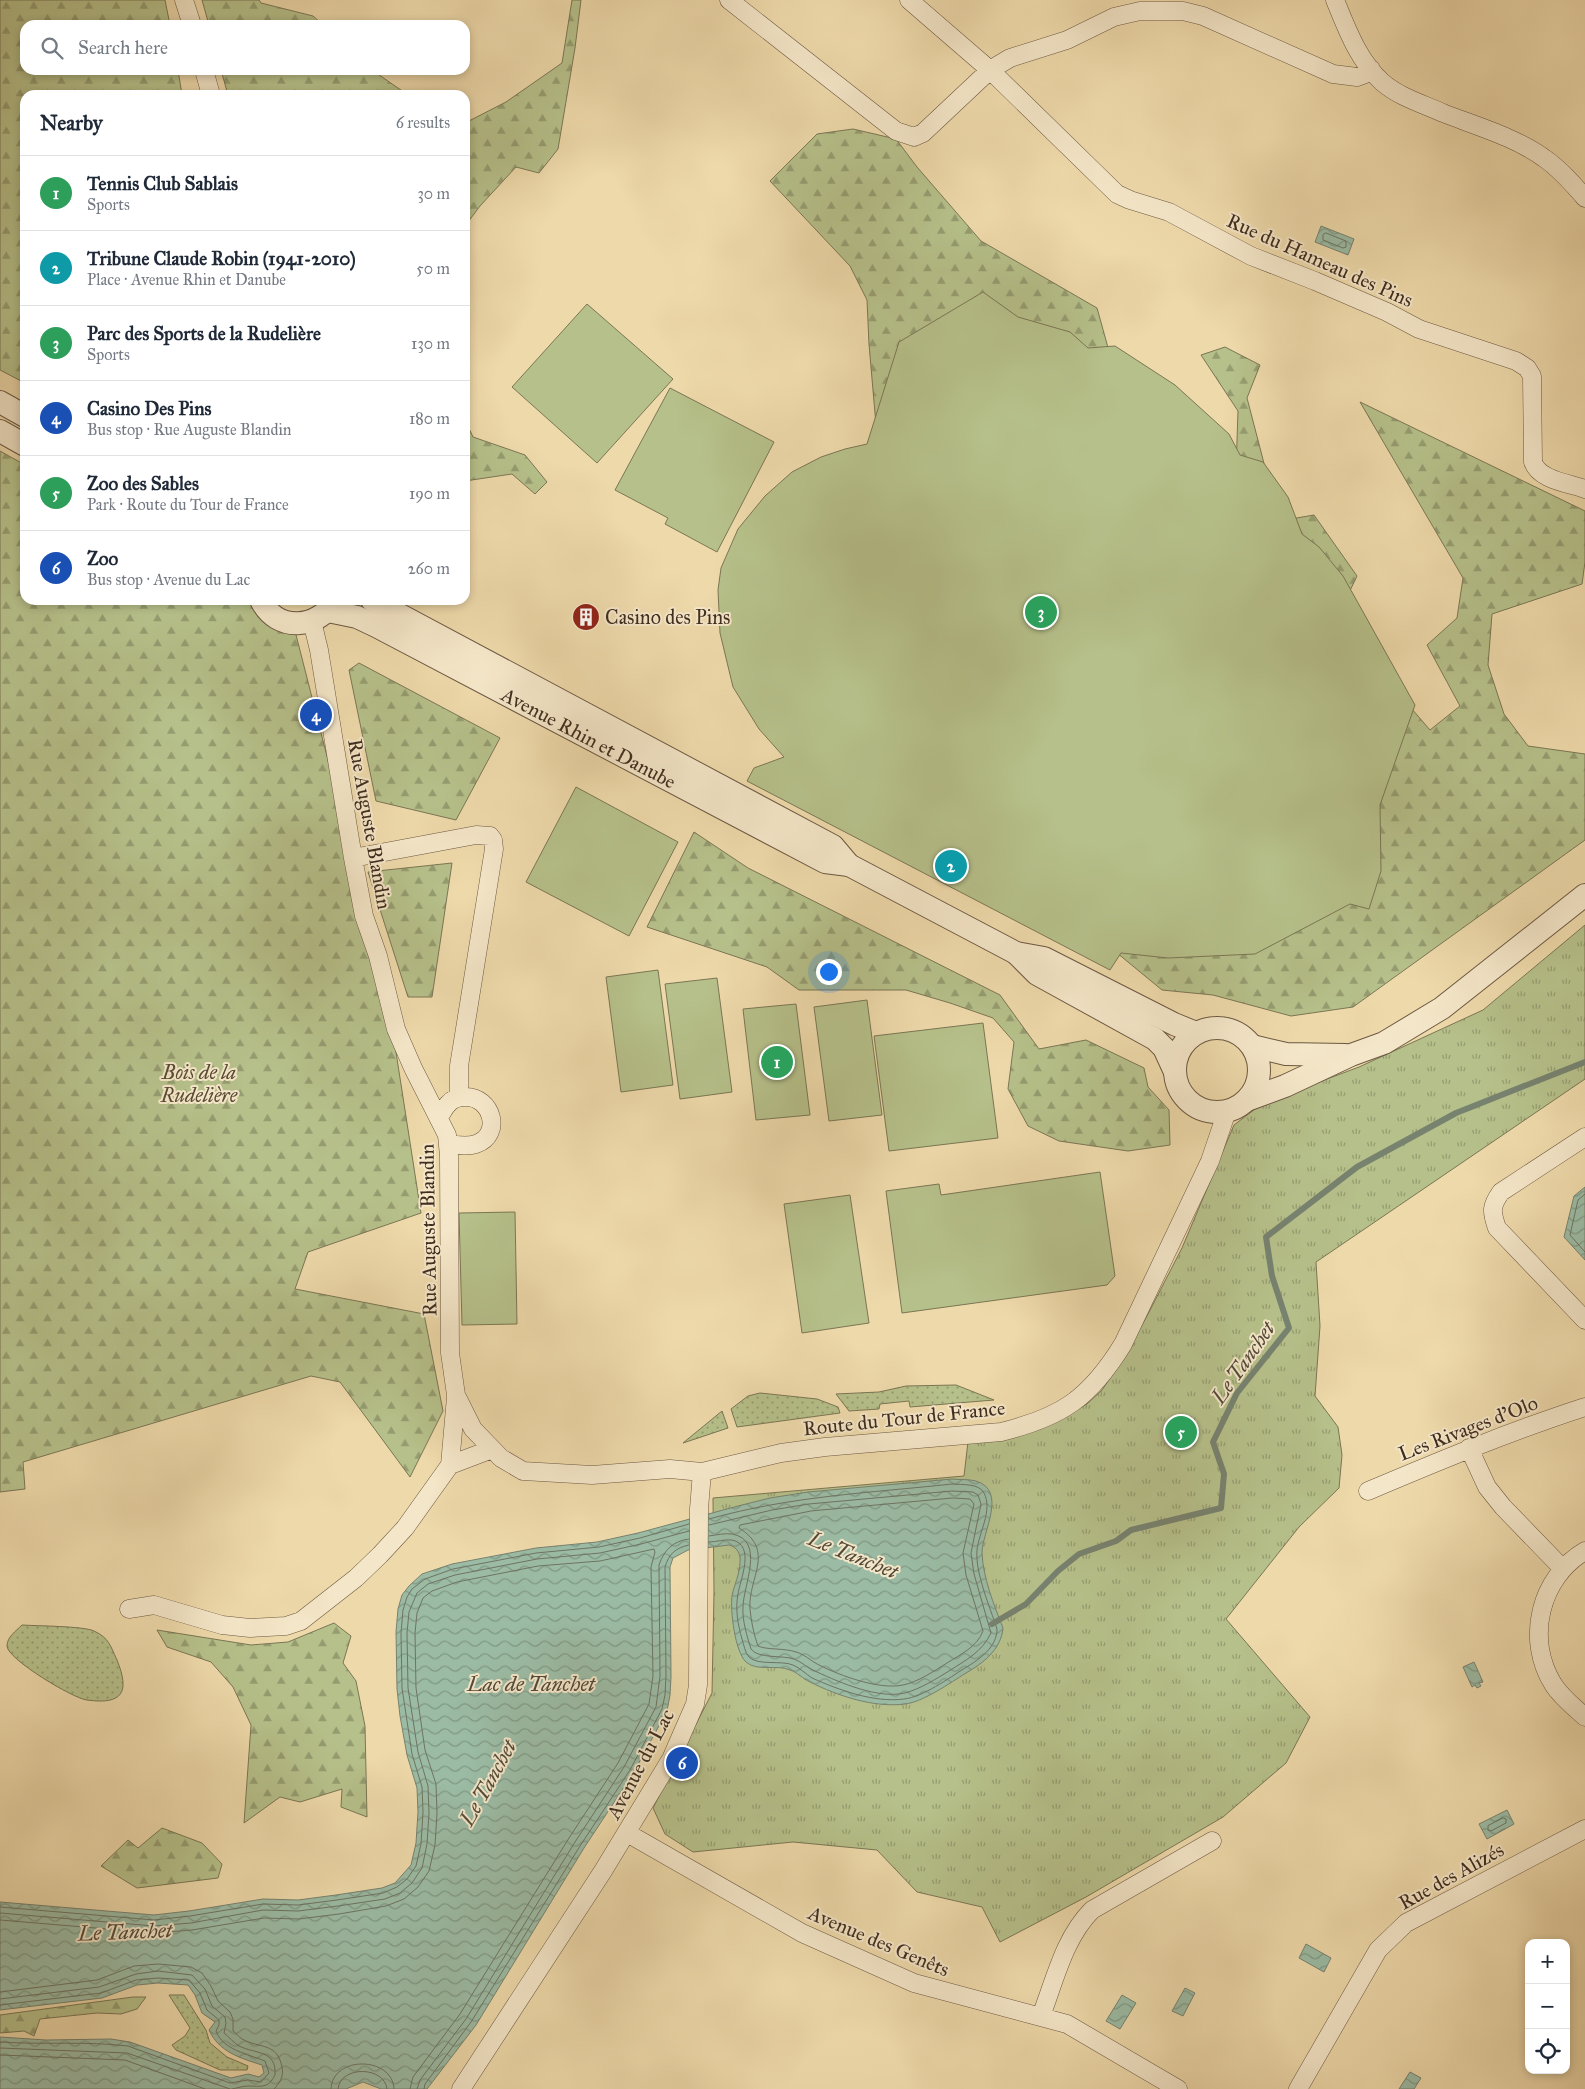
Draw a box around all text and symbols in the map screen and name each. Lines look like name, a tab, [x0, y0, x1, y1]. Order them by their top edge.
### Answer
search box	[20, 20, 470, 75]
icon: search	[38, 34, 66, 62]
text: Search here	[78, 36, 168, 59]
text: Nearby	[40, 110, 103, 136]
text: 6 results	[396, 113, 450, 132]
text: Tennis Club Sablais	[87, 172, 238, 195]
text: 1	[53, 184, 59, 203]
text: 30 m	[417, 184, 450, 203]
text: Sports	[87, 195, 130, 214]
street label: Rue du Hameau des Pins	[1223, 208, 1417, 312]
text: Tribune Claude Robin (1941-2010)	[87, 247, 356, 270]
text: 2	[52, 259, 60, 278]
text: 50 m	[416, 259, 450, 278]
text: Place · Avenue Rhin et Danube	[87, 270, 286, 289]
text: Parc des Sports de la Rudelière	[87, 322, 321, 345]
text: 3	[53, 334, 59, 353]
text: 130 m	[411, 334, 450, 353]
text: Sports	[87, 345, 130, 364]
text: Casino Des Pins	[87, 397, 211, 420]
text: 4	[52, 409, 60, 428]
text: 180 m	[409, 409, 450, 428]
text: Bus stop · Rue Auguste Blandin	[87, 420, 292, 439]
text: Zoo des Sables	[87, 472, 199, 495]
text: 5	[52, 484, 60, 503]
text: 190 m	[409, 484, 450, 503]
text: Park · Route du Tour de France	[87, 495, 289, 514]
text: Zoo	[87, 547, 118, 570]
text: 6	[52, 559, 60, 578]
text: 260 m	[408, 559, 450, 578]
text: Bus stop · Avenue du Lac	[87, 570, 250, 589]
pin: 3	[1025, 593, 1057, 631]
building icon: Casino des Pins	[571, 602, 601, 632]
place label: Casino des Pins	[605, 605, 730, 629]
street label: Avenue Rhin et Danube	[497, 682, 680, 794]
pin: 4	[300, 696, 332, 734]
street label: Rue Auguste Blandin	[342, 737, 397, 911]
pin: 2	[935, 847, 967, 885]
your location	[816, 959, 842, 985]
pin: 1	[761, 1043, 793, 1081]
park label: Bois de la Rudelière	[160, 1060, 238, 1107]
street label: Rue Auguste Blandin	[414, 1143, 443, 1316]
water label: Le Tanchet	[1205, 1316, 1281, 1410]
street label: Les Rivages d'Olo	[1395, 1390, 1541, 1467]
street label: Route du Tour de France	[802, 1395, 1006, 1441]
pin: 5	[1165, 1413, 1197, 1451]
water label: Le Tanchet	[804, 1525, 903, 1585]
water label: Lac de Tanchet	[466, 1671, 596, 1697]
street label: Avenue du Lac	[601, 1705, 679, 1824]
water label: Le Tanchet	[453, 1734, 523, 1831]
pin: 6	[666, 1744, 698, 1782]
street label: Rue des Alizés	[1394, 1837, 1508, 1915]
street label: Avenue des Genêts	[804, 1900, 953, 1982]
water label: Le Tanchet	[77, 1917, 174, 1947]
map controls	[1525, 1939, 1570, 2074]
button: +	[1525, 1939, 1570, 1984]
button: −	[1525, 1984, 1570, 2029]
button: locate	[1525, 2029, 1570, 2074]

